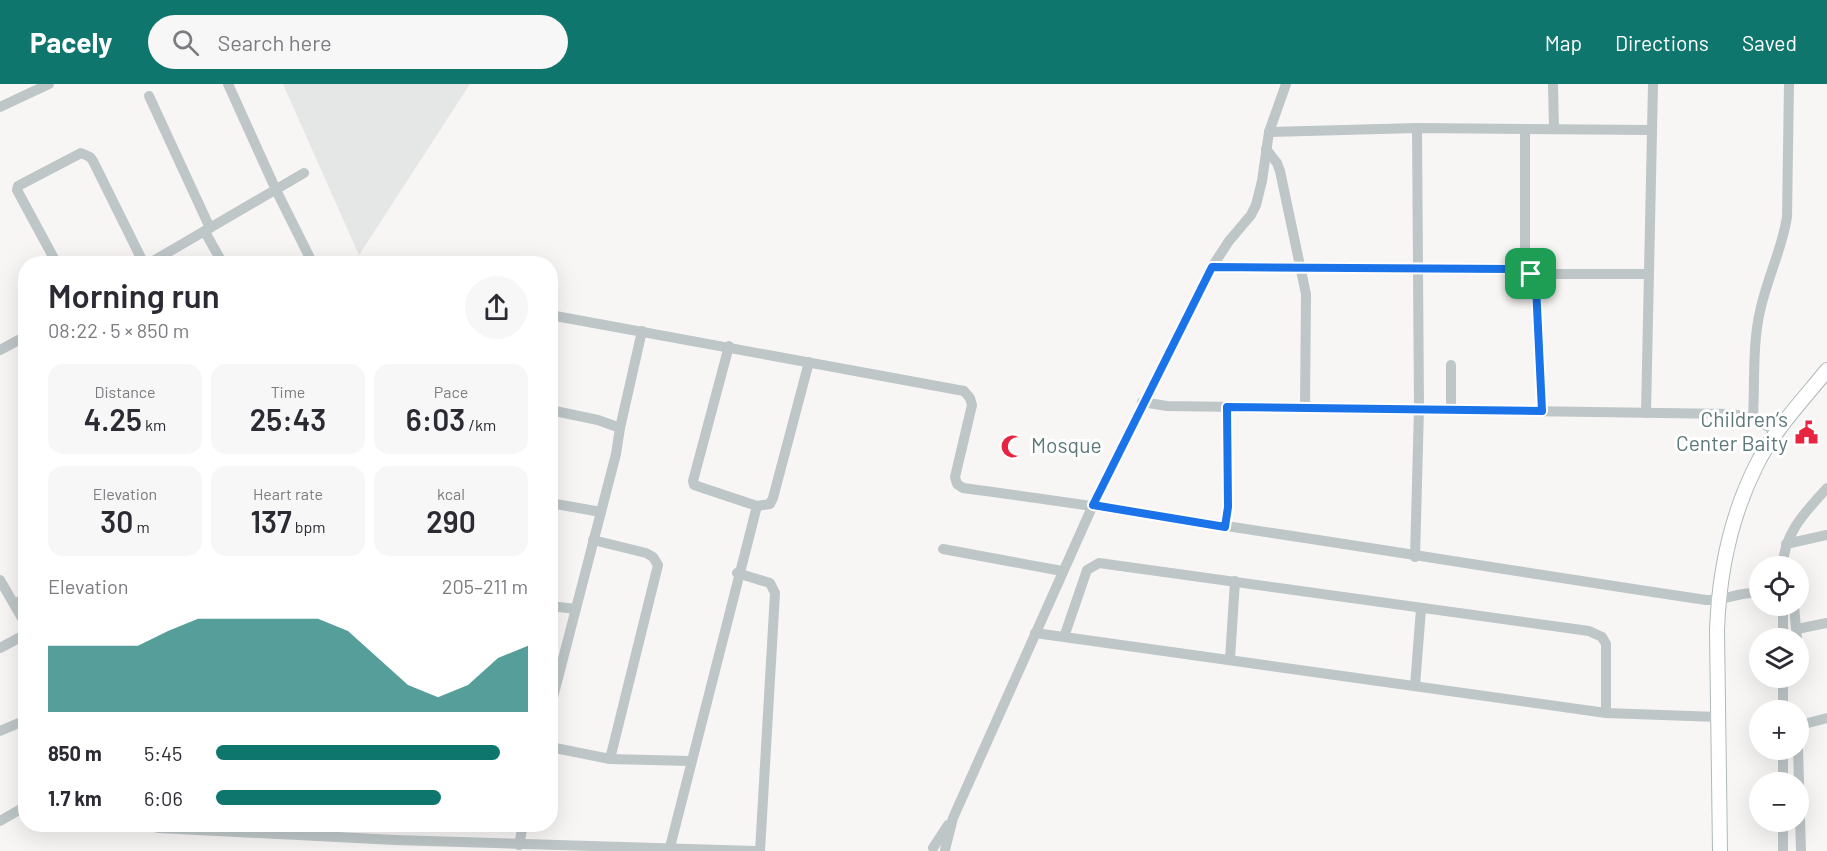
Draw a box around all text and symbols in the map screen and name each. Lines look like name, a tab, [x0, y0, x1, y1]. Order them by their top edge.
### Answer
search box	[148, 15, 568, 69]
text: Pacely	[30, 25, 112, 59]
icon: search	[169, 26, 202, 59]
text: Search here	[217, 29, 332, 55]
text: Map	[1545, 30, 1582, 55]
text: Directions	[1615, 30, 1709, 55]
text: Saved	[1742, 30, 1797, 55]
pin	[1505, 248, 1556, 299]
icon: arrive	[1514, 257, 1547, 290]
text: Morning run	[48, 275, 220, 315]
button: share	[465, 276, 528, 339]
text: 08:22 · 5 × 850 m	[48, 318, 189, 342]
text: Distance	[95, 382, 155, 401]
text: Time	[271, 382, 305, 401]
text: Pace	[434, 382, 468, 401]
text: 4.25	[84, 401, 142, 437]
text: 25:43	[250, 401, 326, 437]
text: 6:03	[406, 401, 465, 437]
place label: Children’s Center Baity	[1676, 406, 1788, 455]
text: km	[142, 415, 166, 434]
text: /km	[465, 415, 496, 434]
public building icon: Children’s Center Baity	[1793, 419, 1819, 445]
place label: Mosque	[1031, 432, 1102, 457]
mosque icon: Mosque	[1000, 433, 1026, 459]
text: Elevation	[93, 484, 157, 503]
text: Heart rate	[253, 484, 323, 503]
text: kcal	[437, 484, 465, 503]
text: 30	[100, 503, 133, 539]
text: 137	[250, 503, 292, 539]
text: 290	[426, 503, 476, 539]
text: m	[133, 517, 150, 536]
text: bpm	[292, 517, 326, 536]
map controls	[1749, 556, 1809, 832]
button: locate	[1749, 556, 1809, 616]
text: Elevation	[48, 574, 129, 598]
text: 205–211 m	[442, 574, 528, 598]
button: layers	[1749, 628, 1809, 688]
button: +	[1749, 700, 1809, 760]
text: 850 m	[48, 741, 102, 765]
text: 5:45	[144, 741, 182, 765]
button: −	[1749, 772, 1809, 832]
text: 1.7 km	[48, 786, 102, 810]
text: 6:06	[144, 786, 183, 810]

